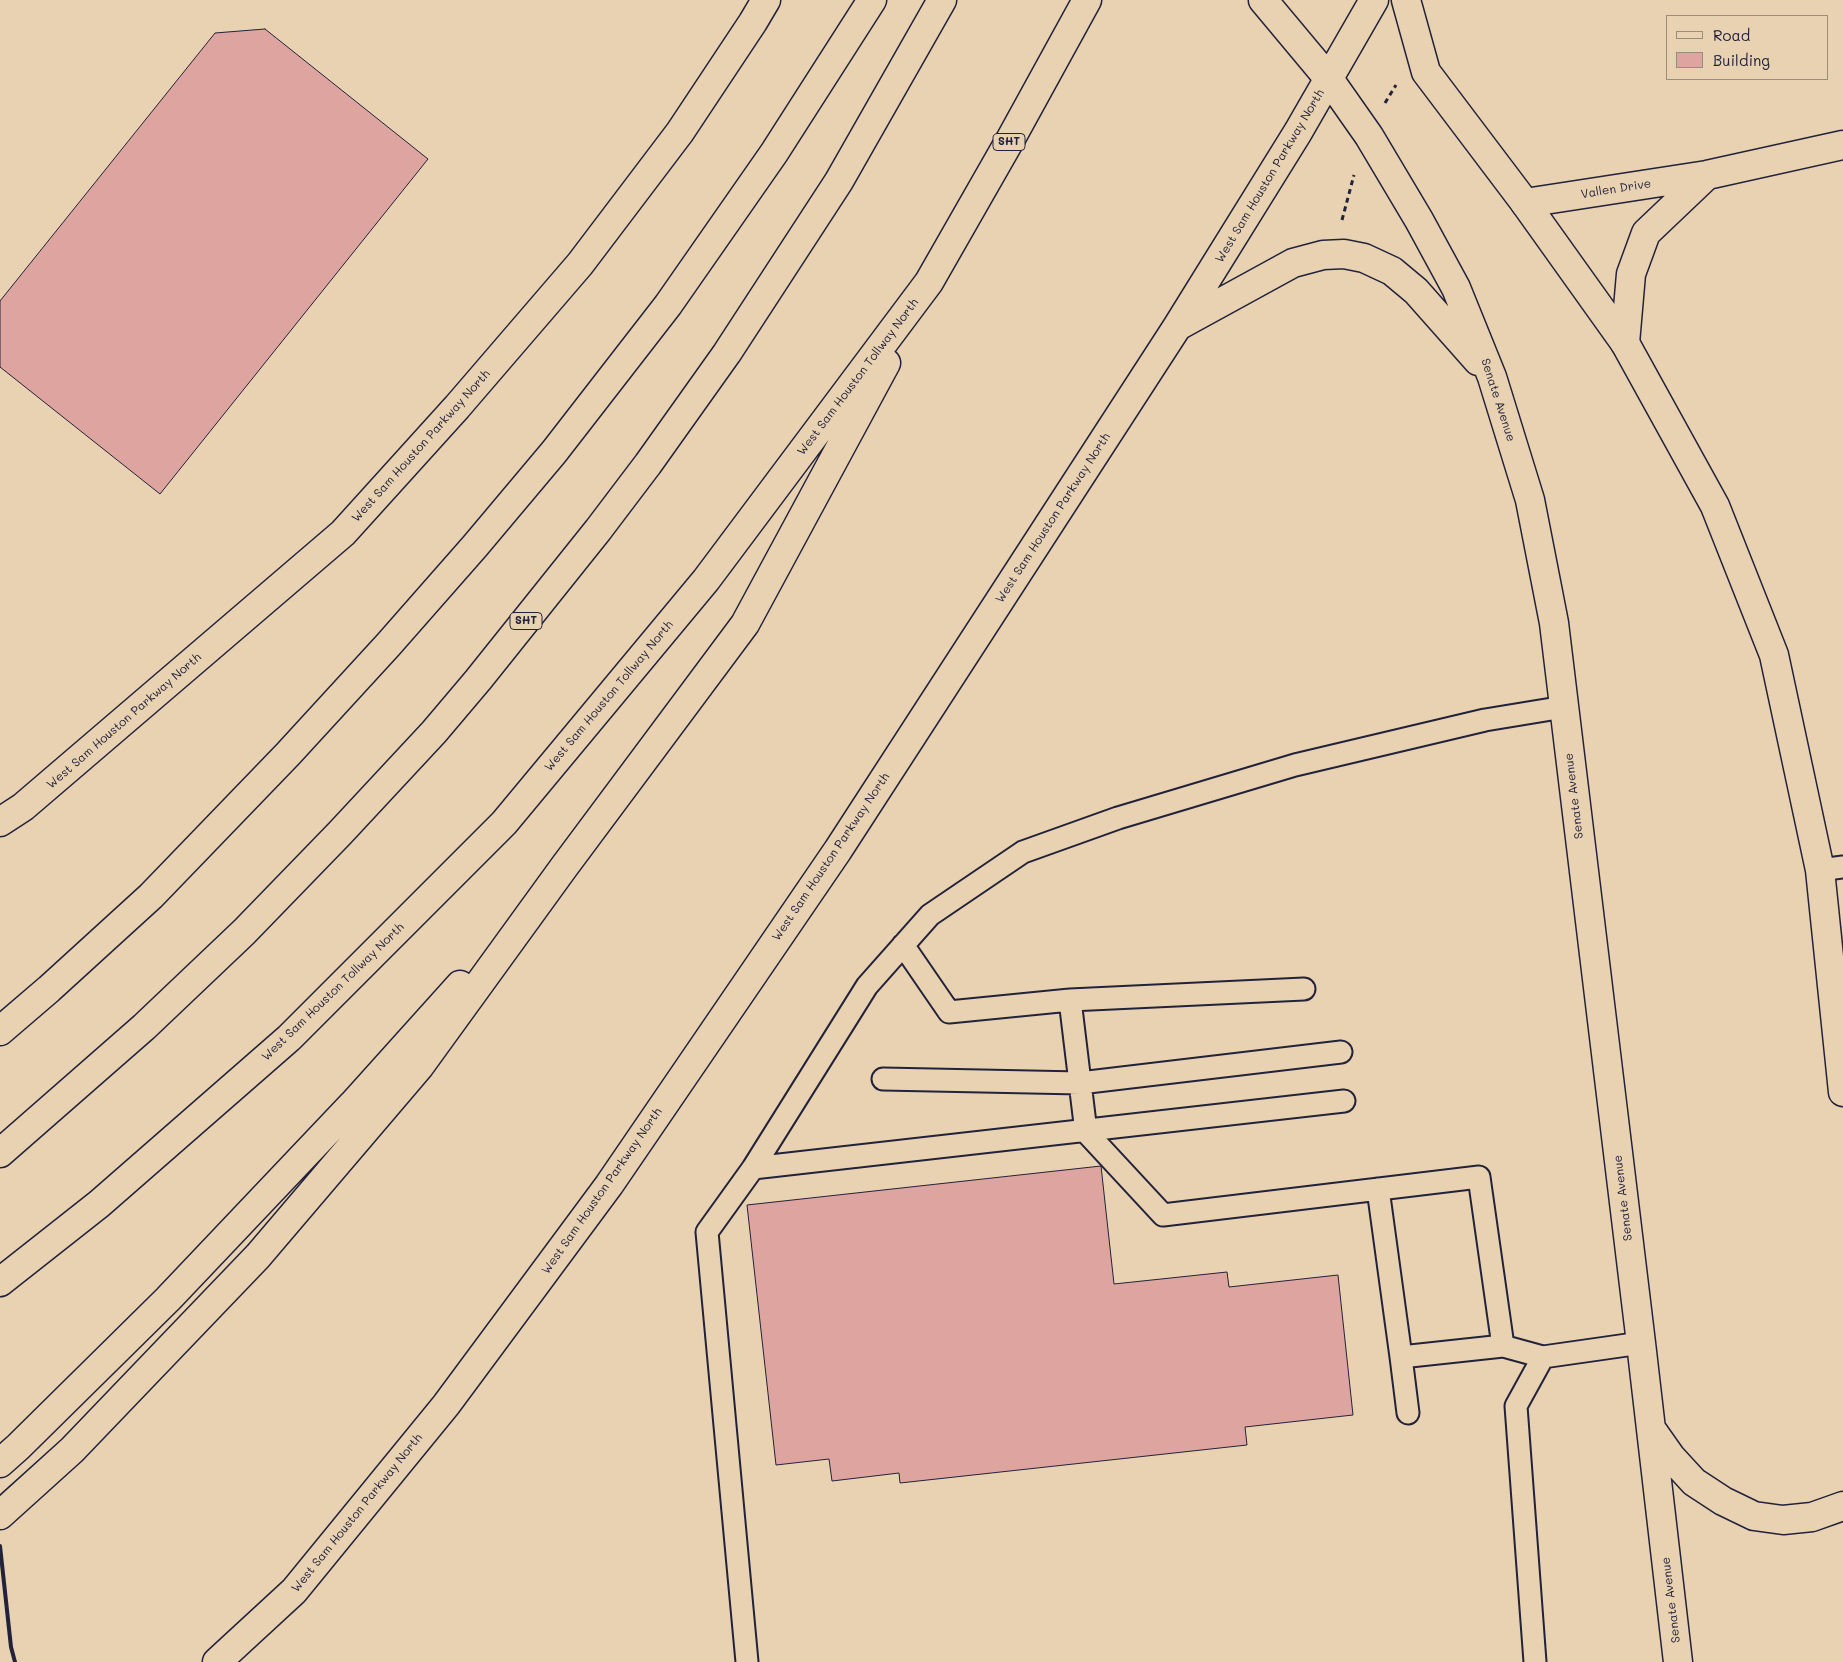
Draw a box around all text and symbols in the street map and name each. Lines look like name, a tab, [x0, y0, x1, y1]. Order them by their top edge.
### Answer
legend	[1666, 15, 1828, 80]
text: Road	[1713, 25, 1750, 45]
text: Building	[1713, 50, 1770, 70]
street label: West Sam Houston Parkway North	[1212, 87, 1328, 265]
road number: SHT	[993, 134, 1025, 150]
street label: Vallen Drive	[1580, 176, 1652, 202]
street label: West Sam Houston Tollway North	[794, 296, 922, 458]
street label: Senate Avenue	[1478, 357, 1518, 443]
street label: West Sam Houston Parkway North	[349, 367, 493, 525]
street label: West Sam Houston Parkway North	[993, 430, 1113, 606]
road number: SHT	[510, 612, 542, 630]
street label: West Sam Houston Tollway North	[542, 618, 676, 774]
street label: West Sam Houston Parkway North	[44, 650, 204, 792]
street label: Senate Avenue	[1562, 752, 1586, 840]
street label: West Sam Houston Parkway North	[769, 770, 893, 944]
street label: West Sam Houston Tollway North	[259, 920, 407, 1064]
street label: West Sam Houston Parkway North	[539, 1105, 665, 1277]
street label: Senate Avenue	[1611, 1154, 1635, 1242]
street label: West Sam Houston Parkway North	[289, 1431, 425, 1595]
street label: Senate Avenue	[1659, 1556, 1683, 1644]

